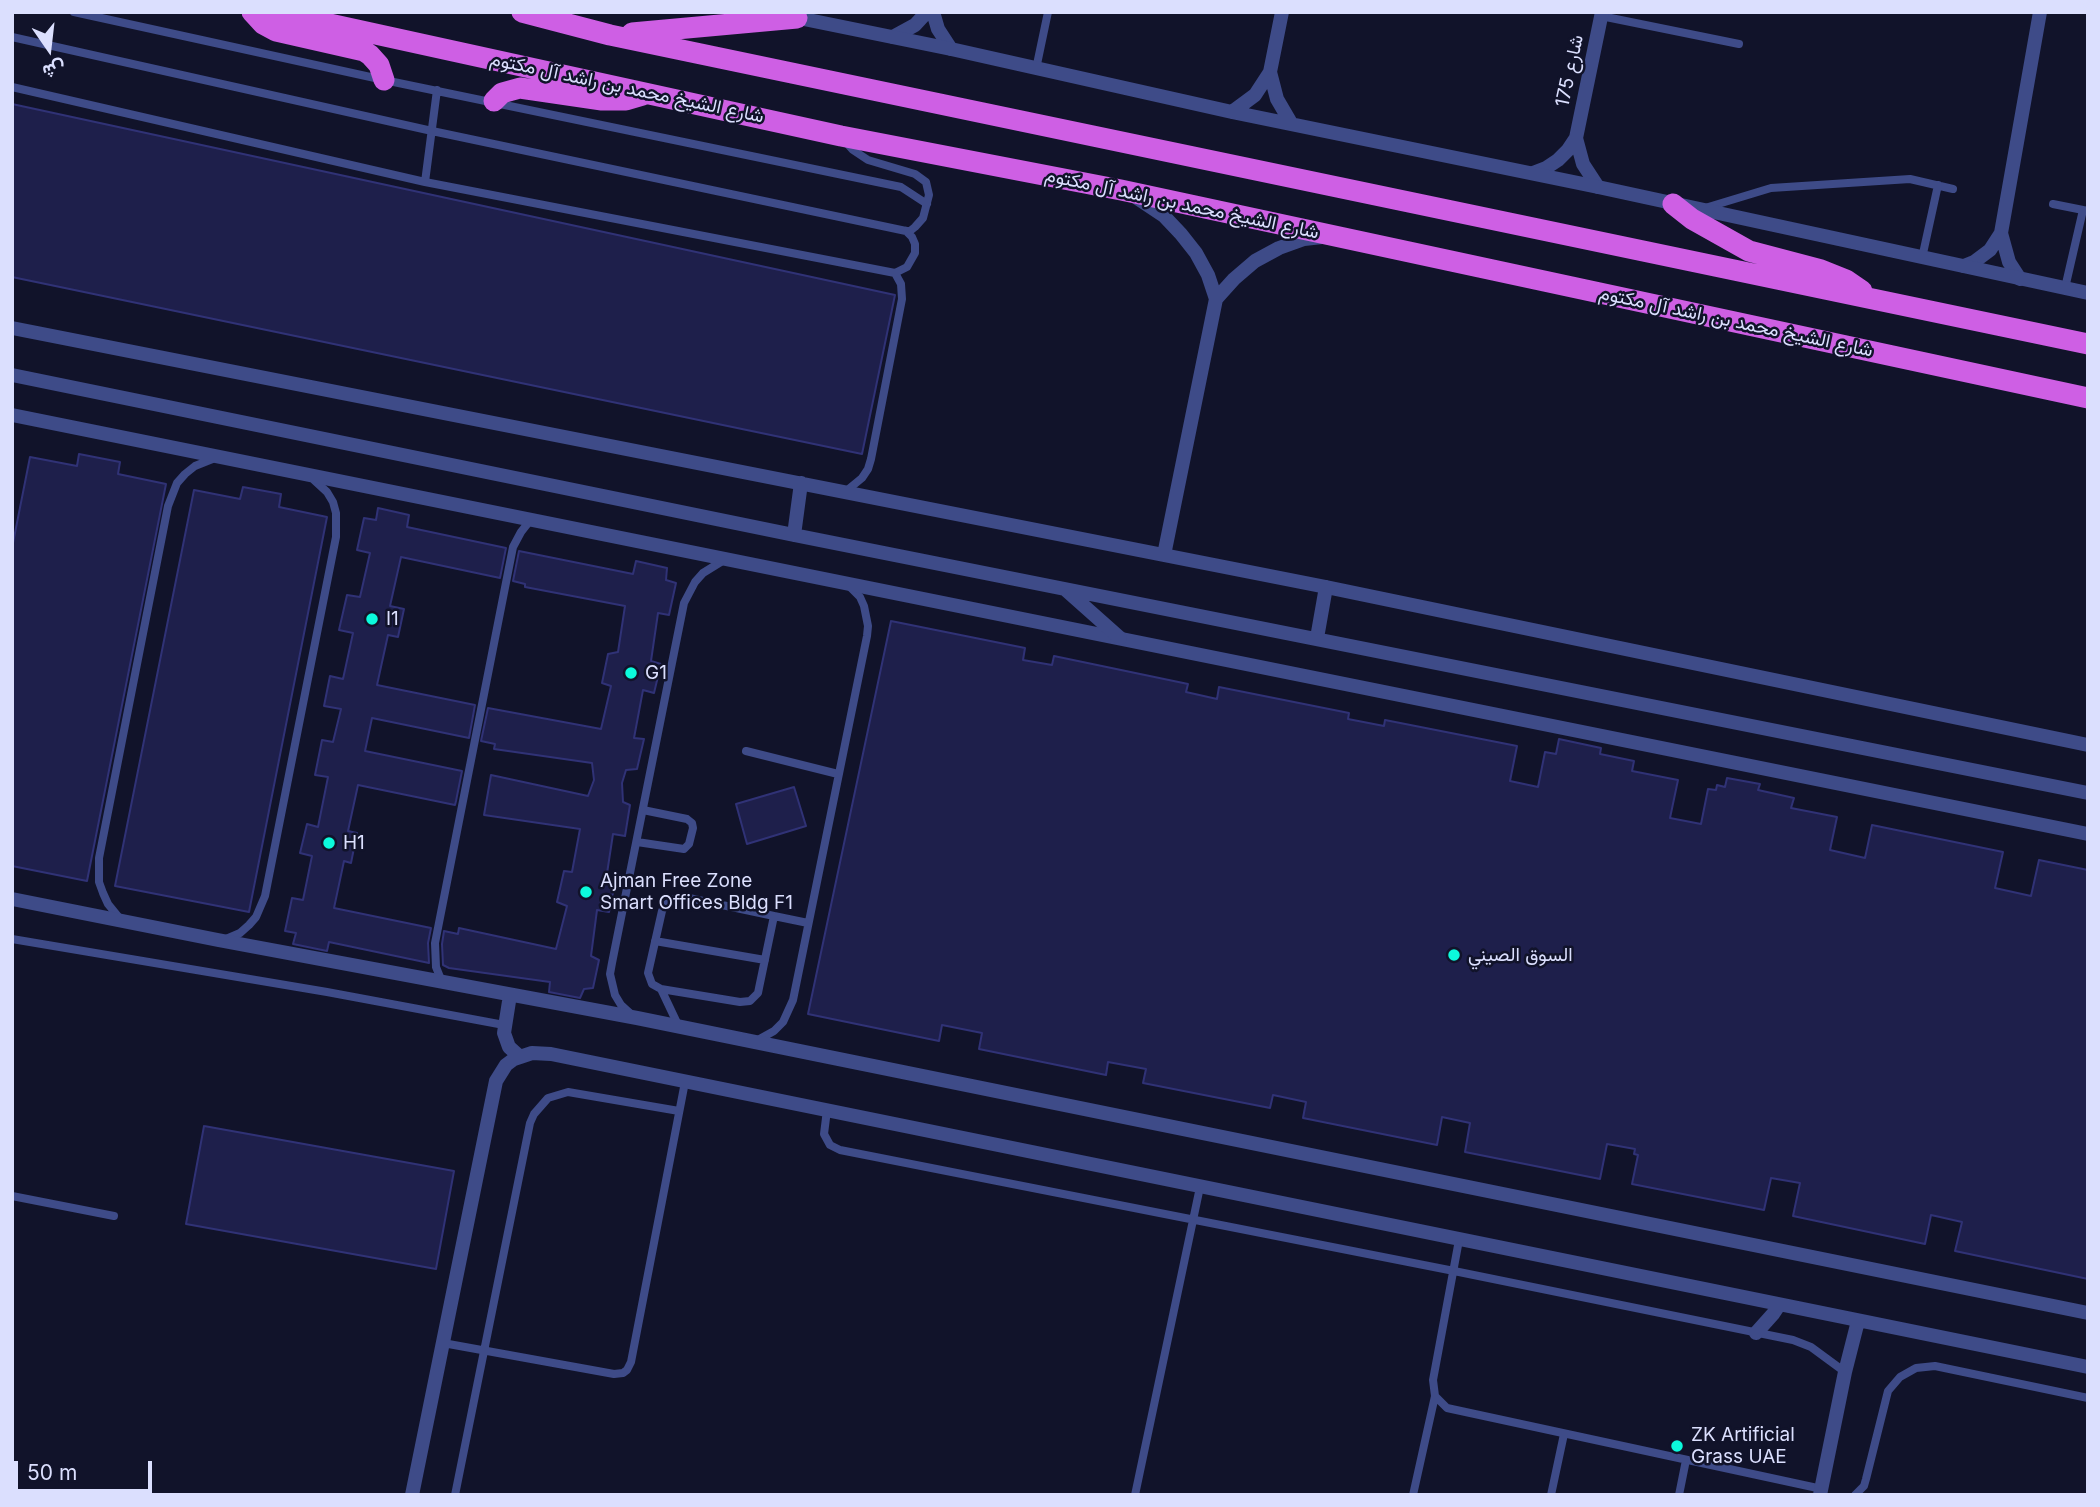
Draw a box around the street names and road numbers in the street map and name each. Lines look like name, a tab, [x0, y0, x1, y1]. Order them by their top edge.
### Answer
street label: شارع 175	[1551, 33, 1589, 109]
street label: شارع الشيخ محمد بن راشد آل مكتوم	[488, 48, 766, 128]
street label: شارع الشيخ محمد بن راشد آل مكتوم	[1043, 164, 1321, 244]
street label: شارع الشيخ محمد بن راشد آل مكتوم	[1597, 282, 1875, 362]

